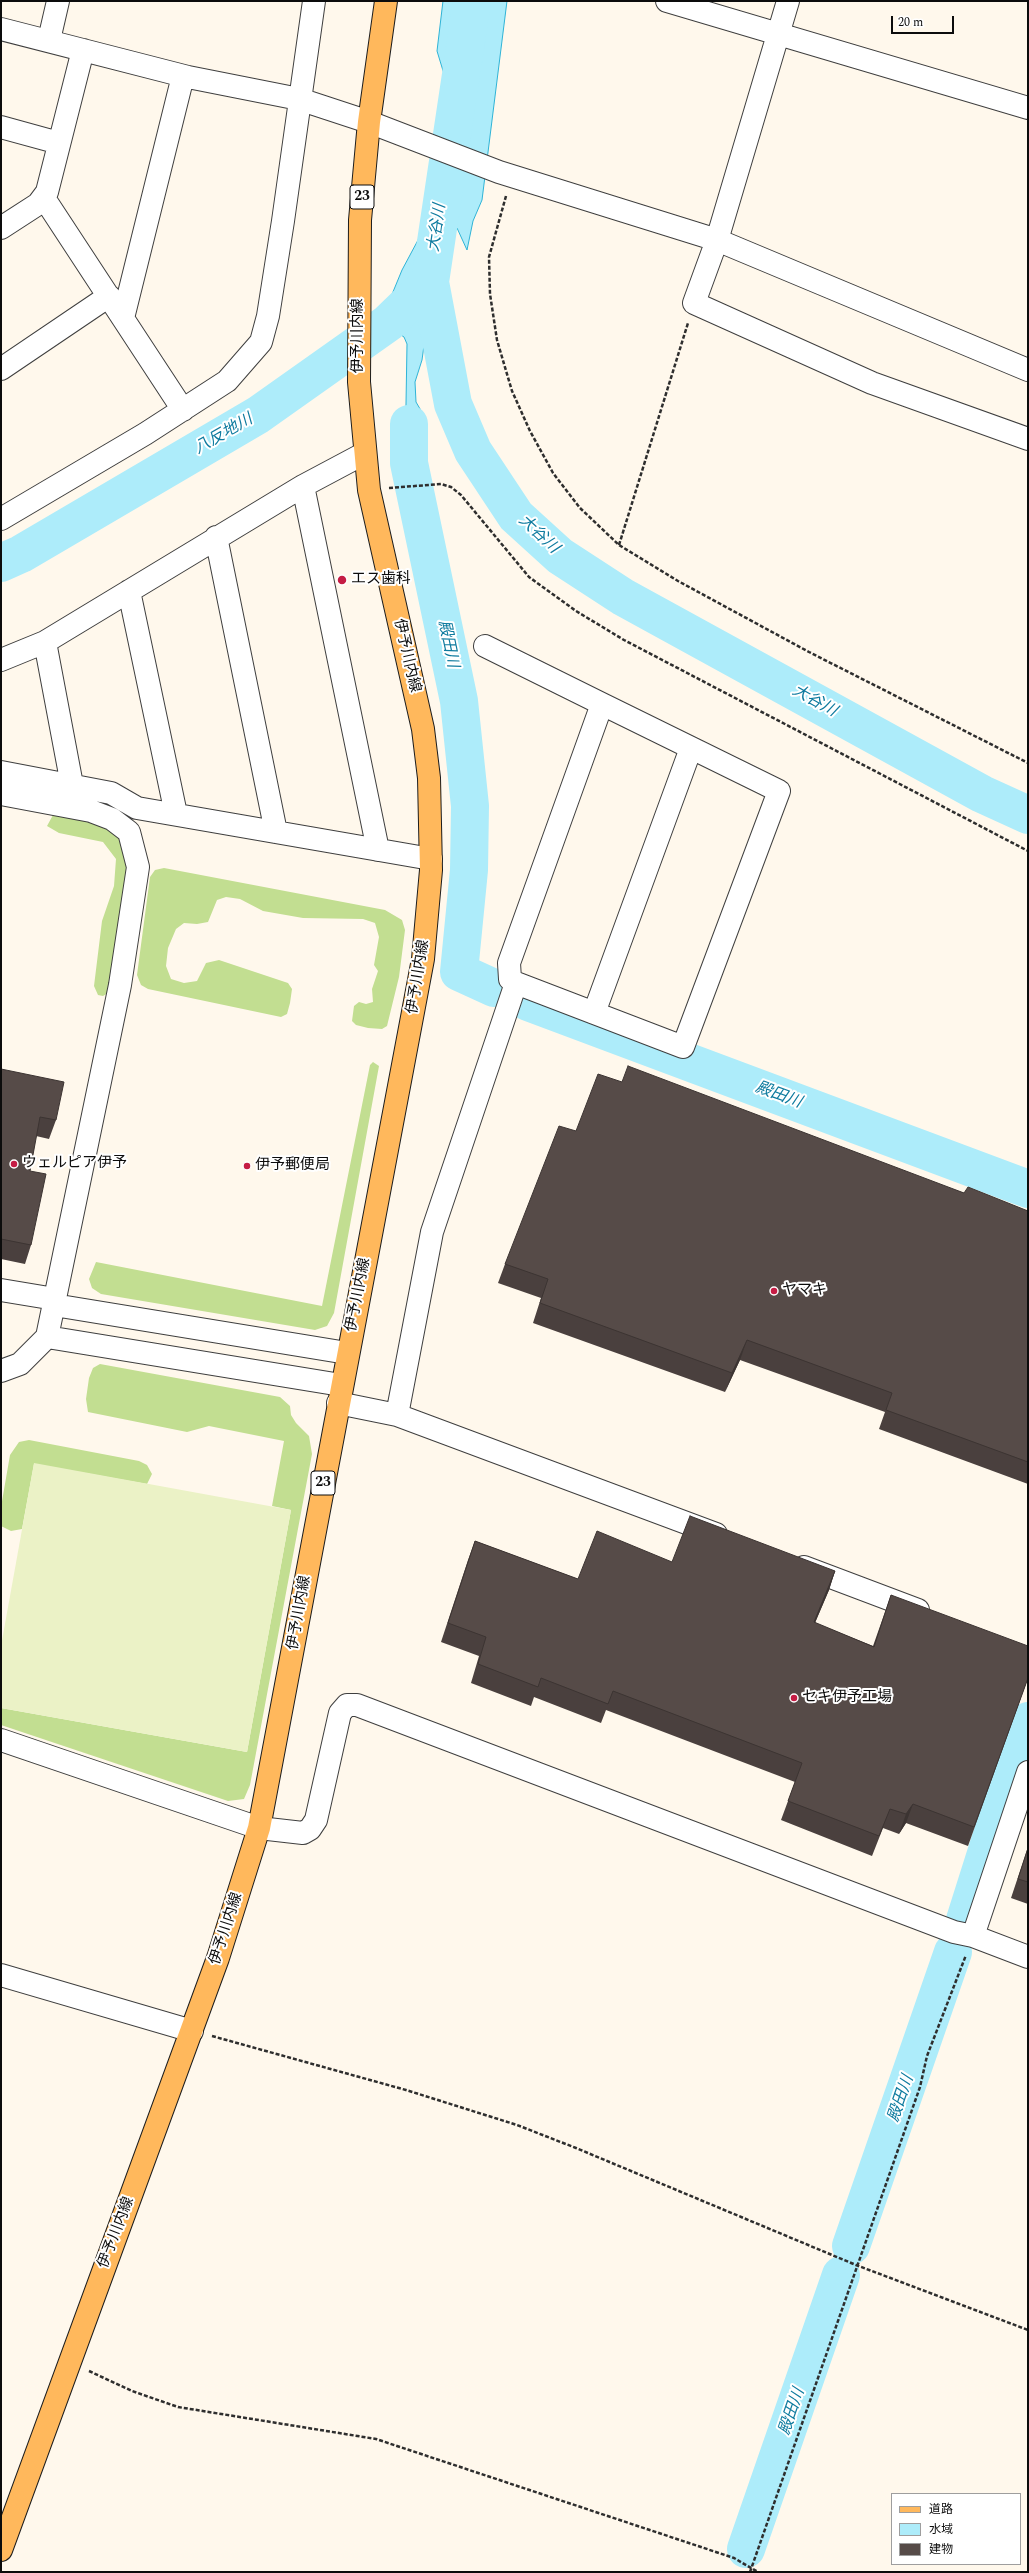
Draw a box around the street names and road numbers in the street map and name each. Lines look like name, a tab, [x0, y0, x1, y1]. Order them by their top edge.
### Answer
road number: 23	[350, 185, 374, 209]
street label: 伊予川内線	[350, 299, 368, 373]
street label: 伊予川内線	[389, 617, 423, 695]
street label: 伊予川内線	[404, 939, 434, 1015]
street label: 伊予川内線	[343, 1256, 375, 1334]
road number: 23	[311, 1471, 335, 1495]
street label: 伊予川内線	[285, 1575, 315, 1651]
street label: 伊予川内線	[207, 1891, 247, 1967]
street label: 伊予川内線	[95, 2195, 139, 2271]

